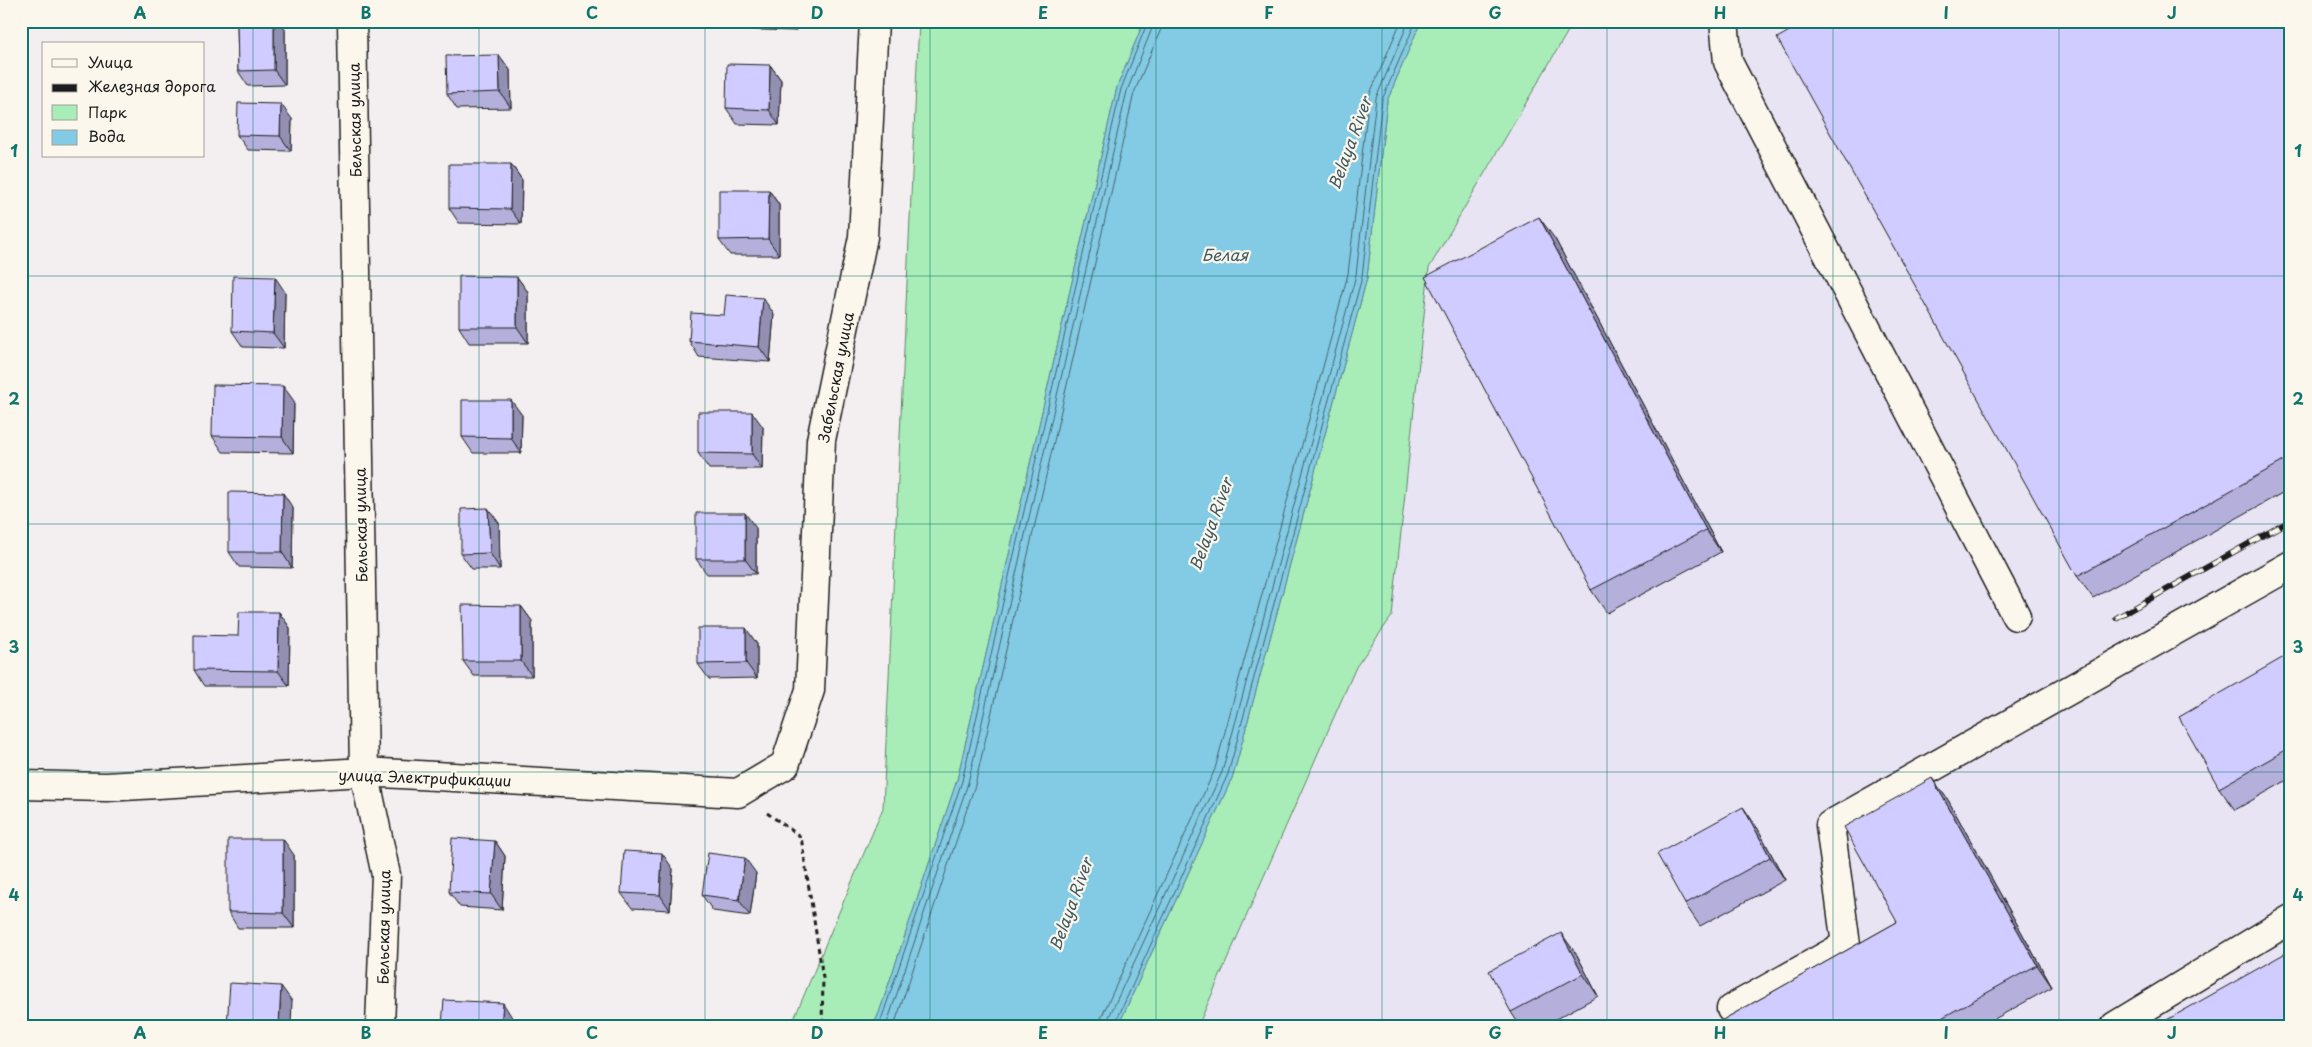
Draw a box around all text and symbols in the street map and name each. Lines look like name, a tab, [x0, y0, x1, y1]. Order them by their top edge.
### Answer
text: A	[134, 0, 147, 24]
text: B	[361, 0, 372, 24]
text: C	[586, 0, 598, 24]
text: D	[811, 0, 823, 24]
text: E	[1038, 0, 1048, 24]
text: F	[1264, 0, 1274, 24]
text: G	[1488, 0, 1502, 24]
text: H	[1714, 0, 1726, 24]
text: I	[1943, 0, 1949, 24]
text: J	[2167, 0, 2177, 24]
legend	[42, 42, 205, 158]
text: Улица	[88, 50, 133, 73]
street label: Бельская улица	[341, 62, 367, 178]
text: Железная дорога	[88, 74, 216, 97]
water label: Belaya River	[1321, 91, 1378, 193]
text: Парк	[88, 100, 127, 123]
text: Вода	[88, 124, 126, 147]
text: 1	[10, 138, 18, 162]
text: 1	[2294, 138, 2302, 162]
water label: Белая	[1202, 242, 1249, 266]
street label: Забельская улица	[811, 309, 859, 445]
text: 2	[8, 386, 20, 410]
text: 2	[2292, 386, 2304, 410]
street label: Бельская улица	[347, 467, 373, 583]
water label: Belaya River	[1182, 472, 1239, 574]
text: 3	[9, 634, 19, 658]
text: 3	[2293, 634, 2303, 658]
street label: улица Электрификации	[338, 762, 512, 792]
water label: Belaya River	[1042, 852, 1099, 954]
street label: Бельская улица	[370, 869, 396, 985]
text: 4	[9, 882, 20, 906]
text: 4	[2293, 882, 2304, 906]
text: A	[134, 1020, 147, 1044]
text: B	[361, 1020, 372, 1044]
text: C	[586, 1020, 598, 1044]
text: D	[811, 1020, 823, 1044]
text: E	[1038, 1020, 1048, 1044]
text: F	[1264, 1020, 1274, 1044]
text: G	[1488, 1020, 1502, 1044]
text: H	[1714, 1020, 1726, 1044]
text: I	[1943, 1020, 1949, 1044]
text: J	[2167, 1020, 2177, 1044]

